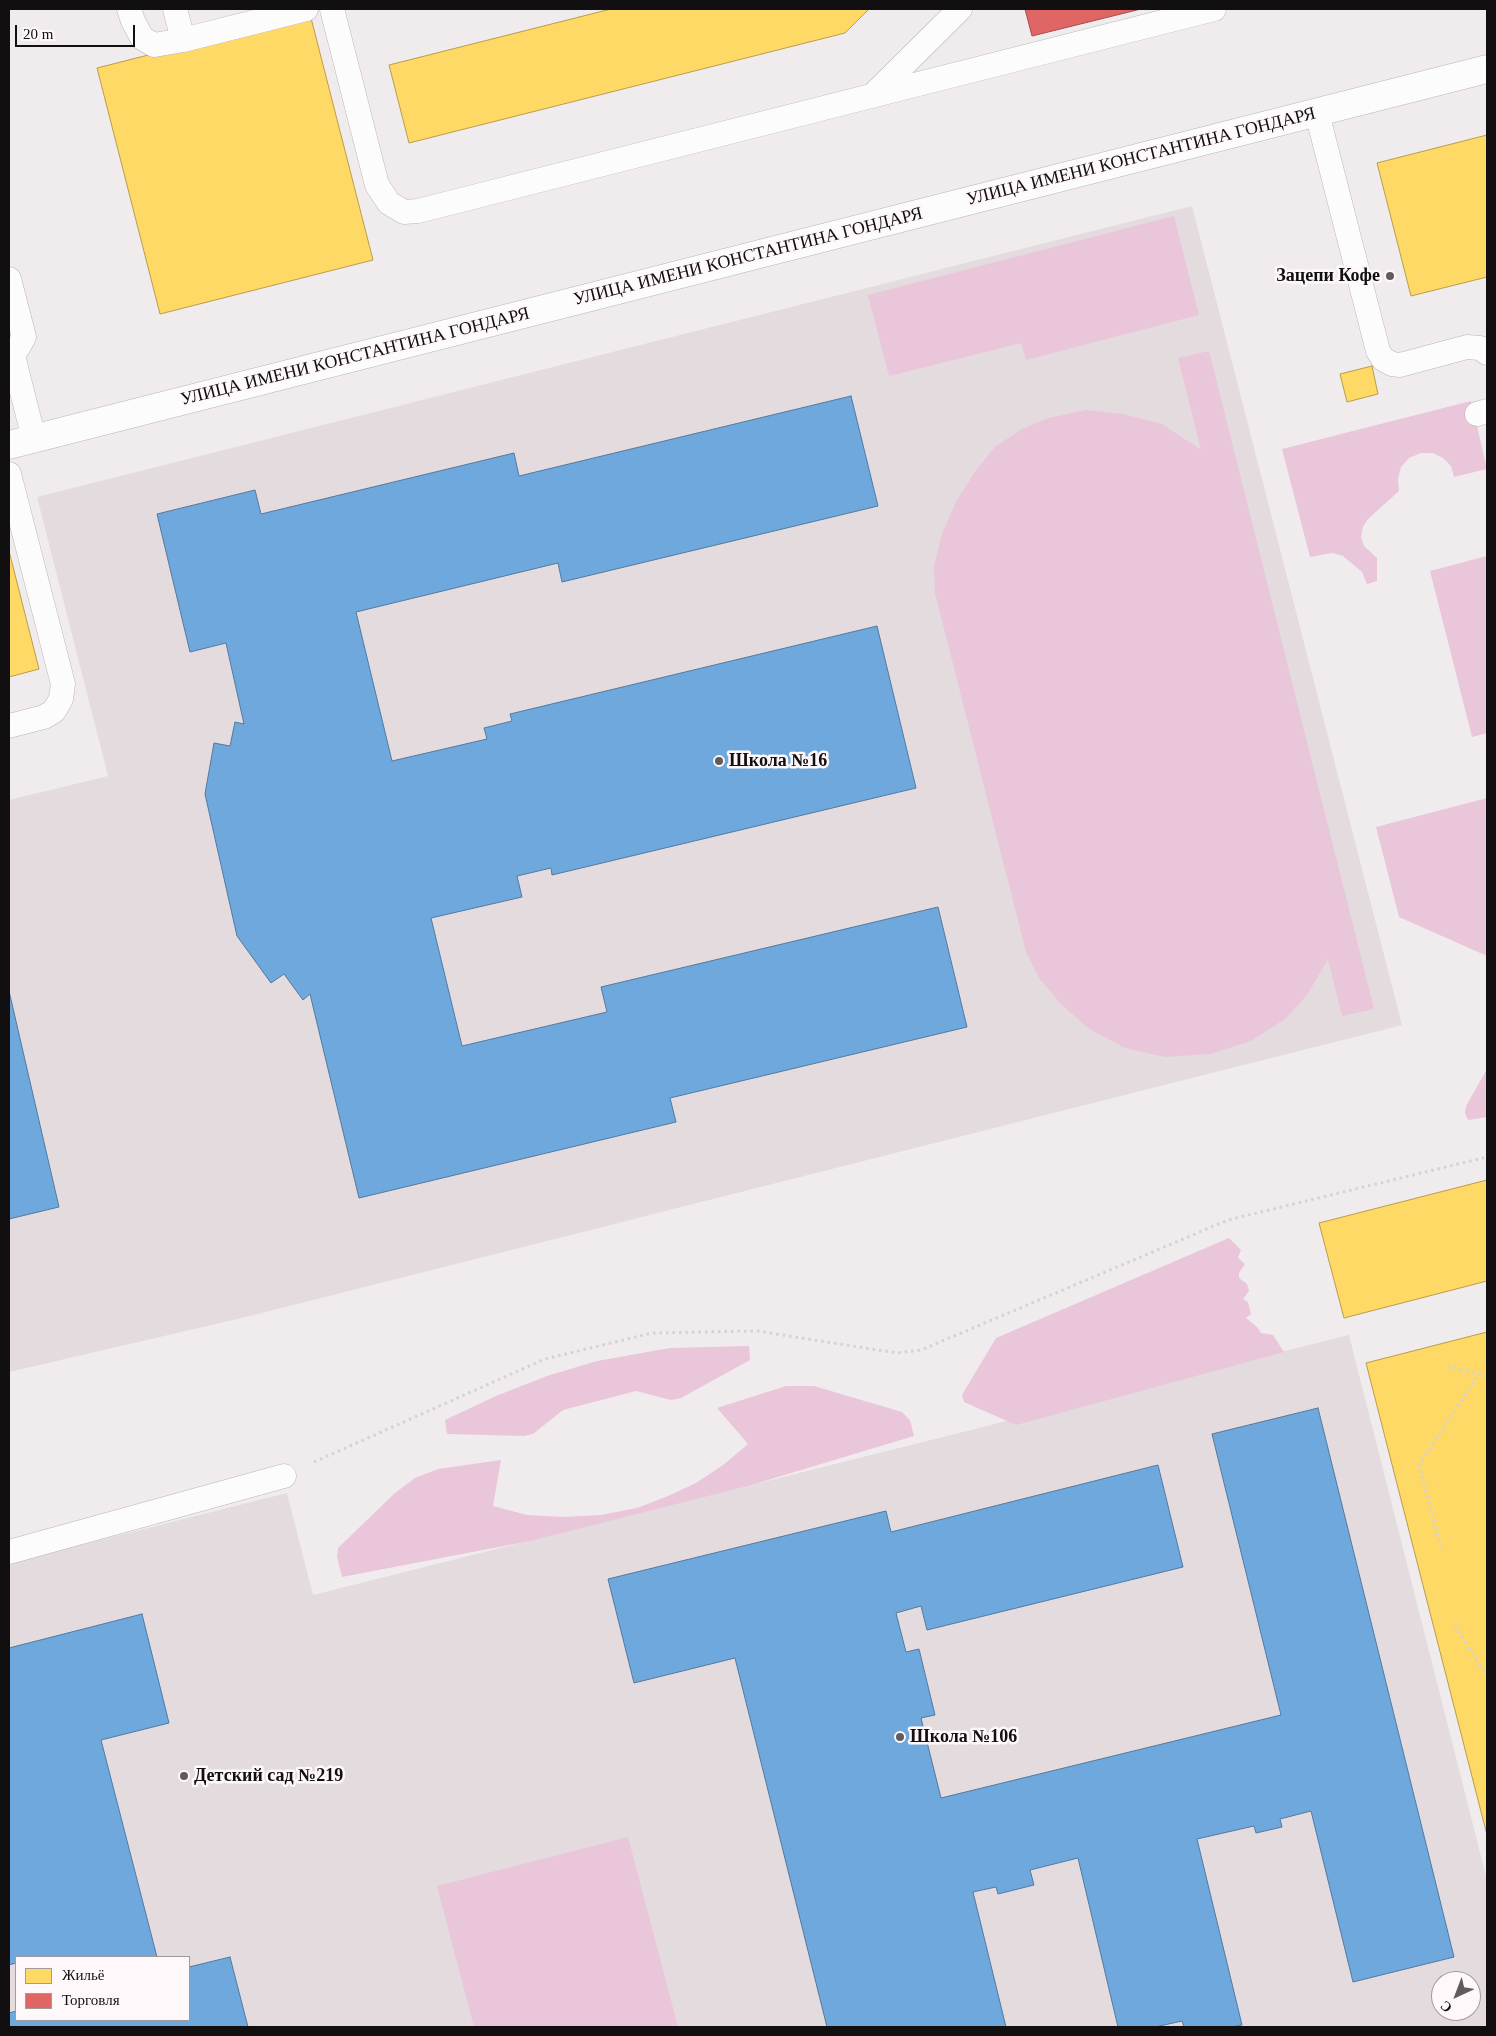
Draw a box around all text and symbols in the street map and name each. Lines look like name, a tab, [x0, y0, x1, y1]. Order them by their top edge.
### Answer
scale bar	[18, 15, 138, 47]
text: 20 m	[23, 26, 53, 42]
street label: УЛИЦА ИМЕНИ КОНСТАНТИНА ГОНДАРЯ	[964, 103, 1318, 211]
street label: УЛИЦА ИМЕНИ КОНСТАНТИНА ГОНДАРЯ	[571, 203, 925, 311]
place label: Зацепи Кофе	[1276, 265, 1380, 287]
marker: Зацепи Кофе	[1384, 270, 1396, 282]
street label: УЛИЦА ИМЕНИ КОНСТАНТИНА ГОНДАРЯ	[178, 303, 532, 411]
place label: Школа №16	[729, 750, 827, 772]
marker: Школа №16	[713, 755, 725, 767]
place label: Школа №106	[910, 1726, 1017, 1748]
marker: Школа №106	[894, 1731, 906, 1743]
place label: Детский сад №219	[194, 1765, 343, 1787]
marker: Детский сад №219	[178, 1770, 190, 1782]
legend	[15, 1956, 190, 2021]
text: Жильё	[62, 1967, 104, 1983]
north arrow	[1431, 1971, 1481, 2021]
text: Торговля	[62, 1992, 120, 2008]
text: С	[1437, 1998, 1455, 2016]

